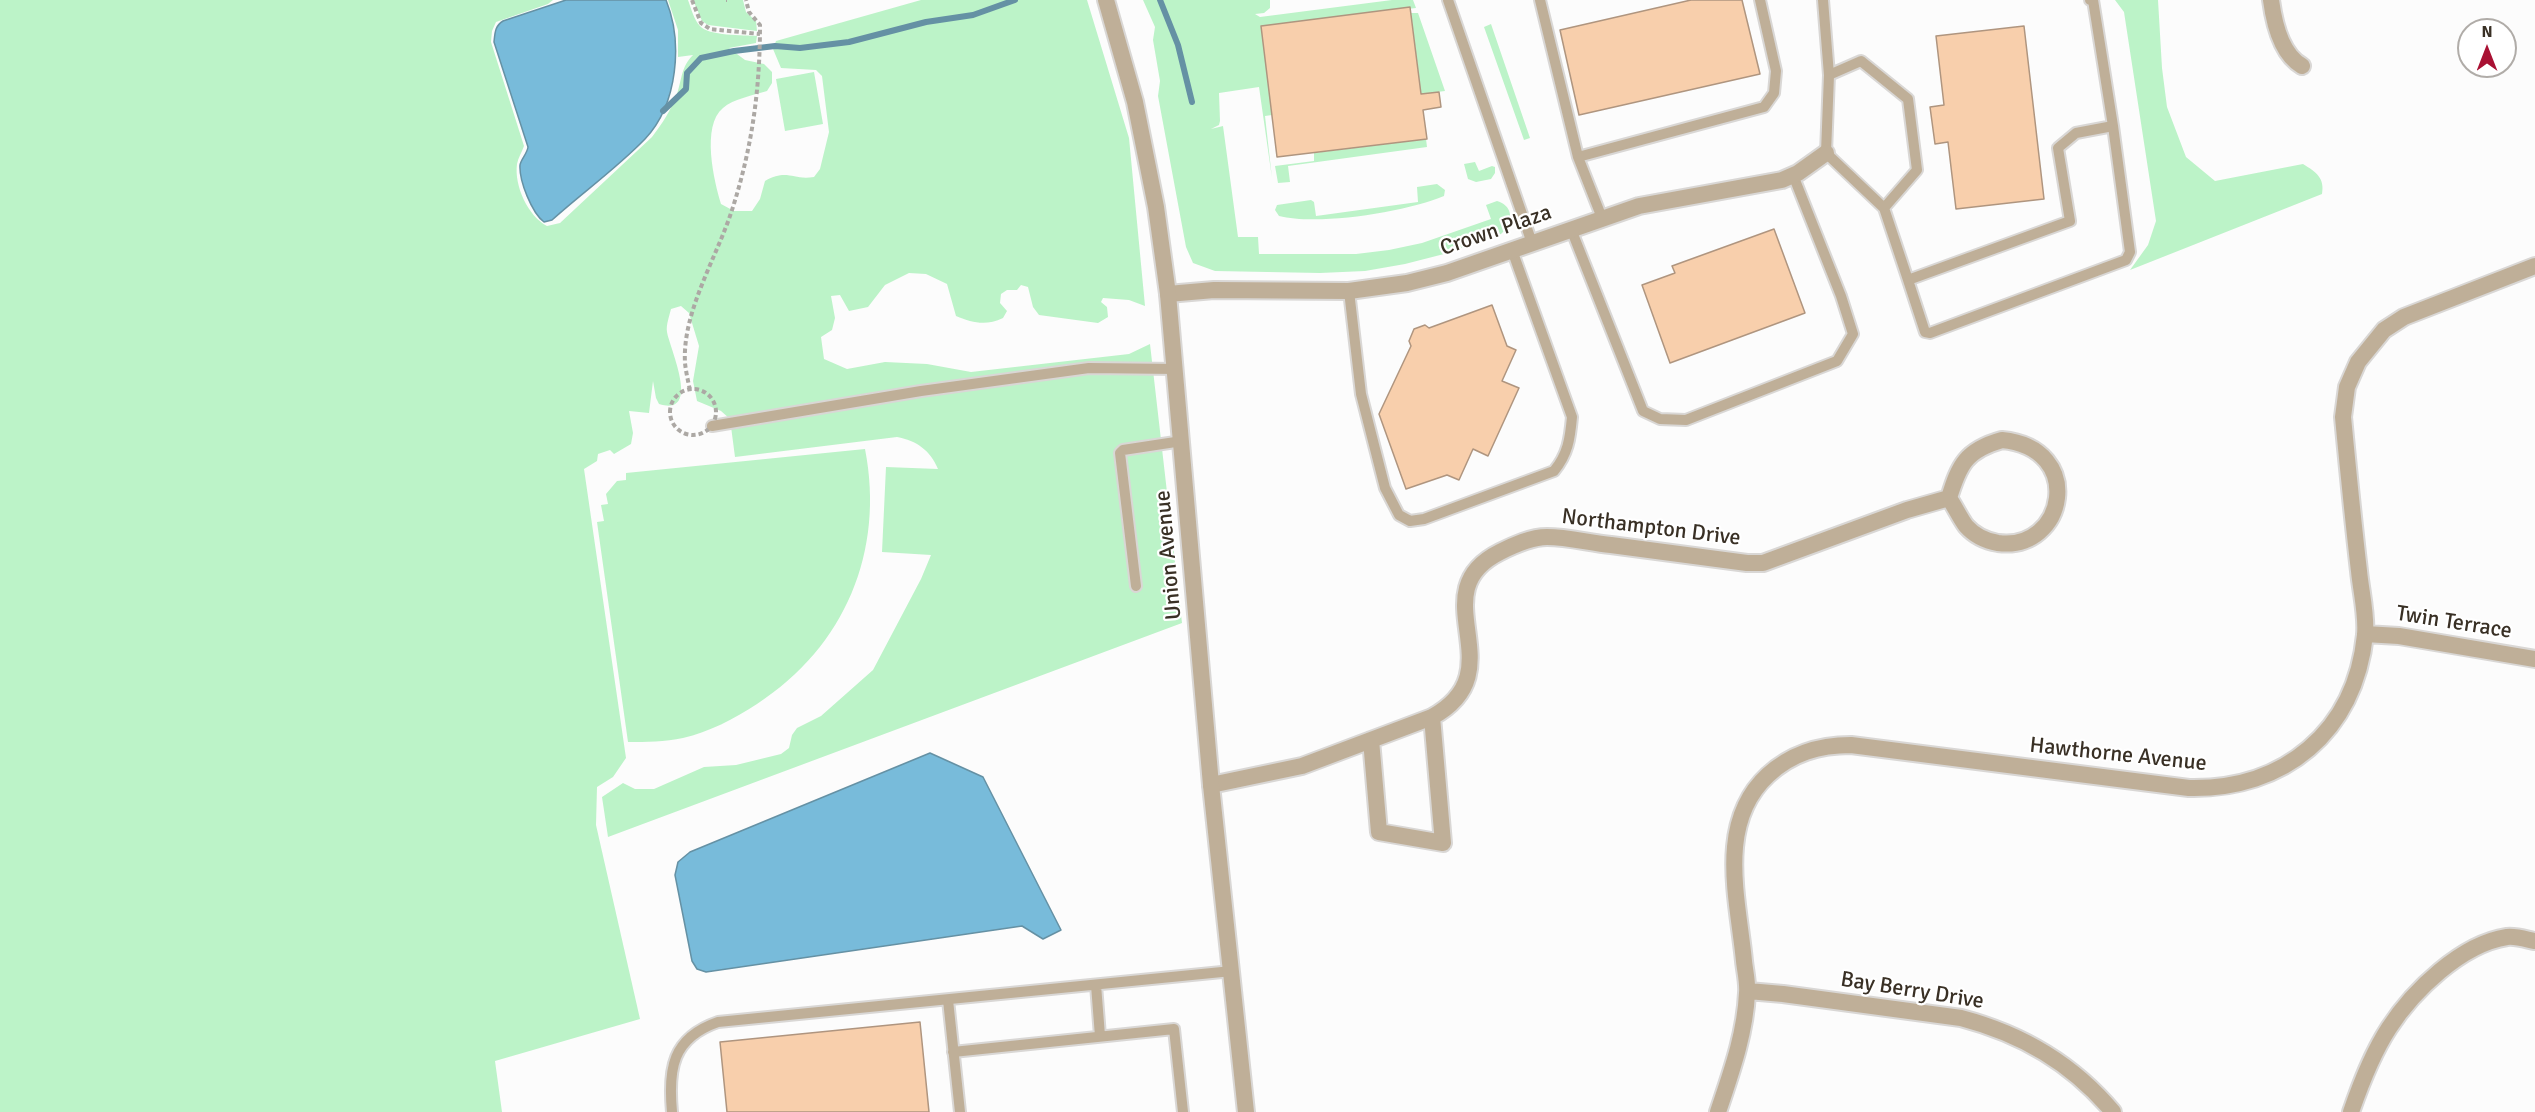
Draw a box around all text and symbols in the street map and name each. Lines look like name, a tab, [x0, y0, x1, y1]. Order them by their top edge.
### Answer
north arrow	[2457, 18, 2517, 78]
text: N	[2481, 22, 2493, 42]
street label: Crown Plaza	[1437, 200, 1555, 262]
street label: Union Avenue	[1150, 489, 1188, 621]
street label: Northampton Drive	[1560, 504, 1742, 552]
street label: Twin Terrace	[2394, 601, 2514, 645]
street label: Hawthorne Avenue	[2028, 733, 2208, 777]
street label: Bay Berry Drive	[1838, 967, 1986, 1015]

